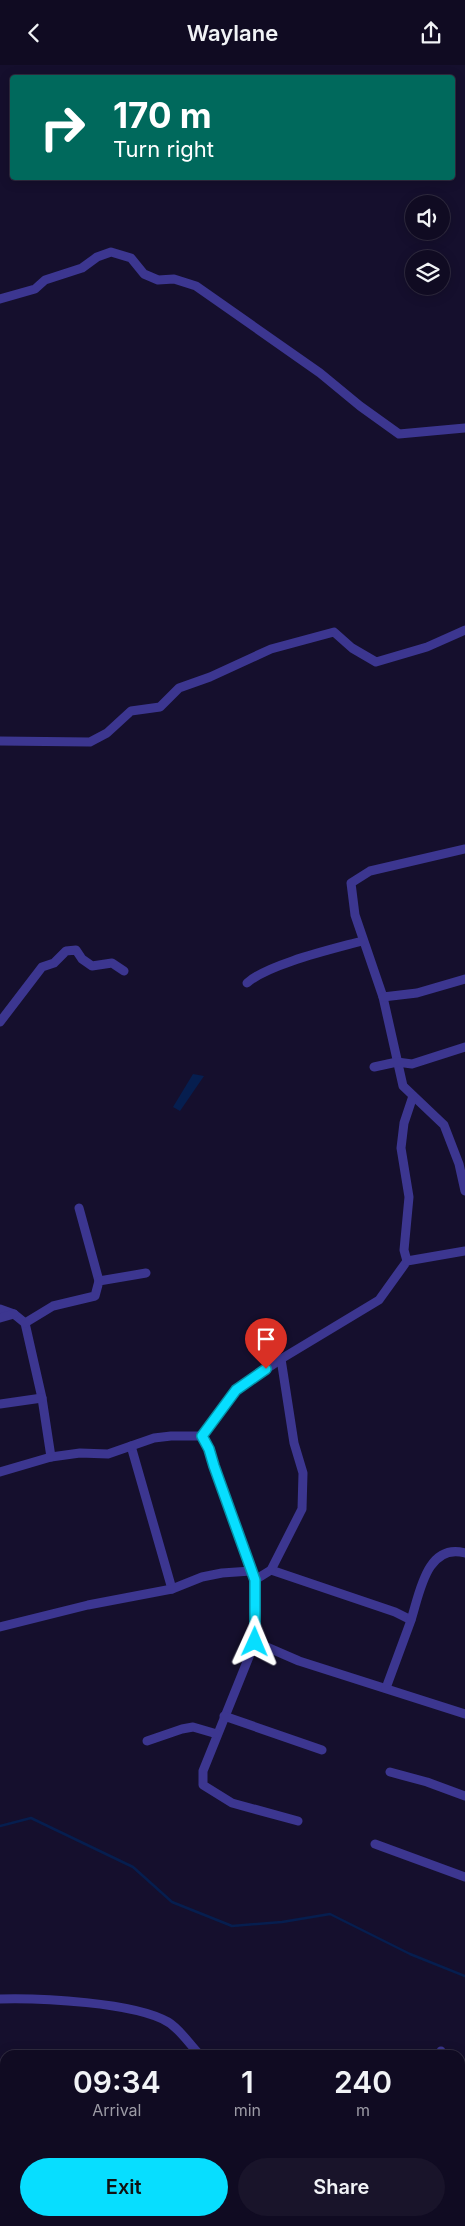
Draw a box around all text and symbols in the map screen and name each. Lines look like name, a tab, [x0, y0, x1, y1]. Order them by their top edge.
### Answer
icon: back	[20, 19, 48, 47]
icon: share	[417, 19, 445, 47]
text: Waylane	[187, 20, 278, 46]
text: 170 m	[113, 94, 212, 136]
icon: right	[30, 95, 95, 160]
text: Turn right	[113, 136, 214, 162]
map controls	[405, 195, 450, 295]
button: sound	[405, 195, 450, 240]
button: layers	[405, 250, 450, 295]
pin	[245, 1318, 287, 1369]
icon: arrive	[252, 1325, 280, 1353]
position arrow	[228, 1615, 280, 1667]
text: 09:34	[73, 2064, 161, 2100]
text: 1	[241, 2064, 254, 2100]
text: 240	[334, 2064, 392, 2100]
text: Arrival	[92, 2100, 141, 2120]
text: min	[234, 2100, 261, 2120]
text: m	[356, 2100, 370, 2120]
button: Exit	[20, 2158, 228, 2216]
button: Share	[238, 2158, 445, 2216]

